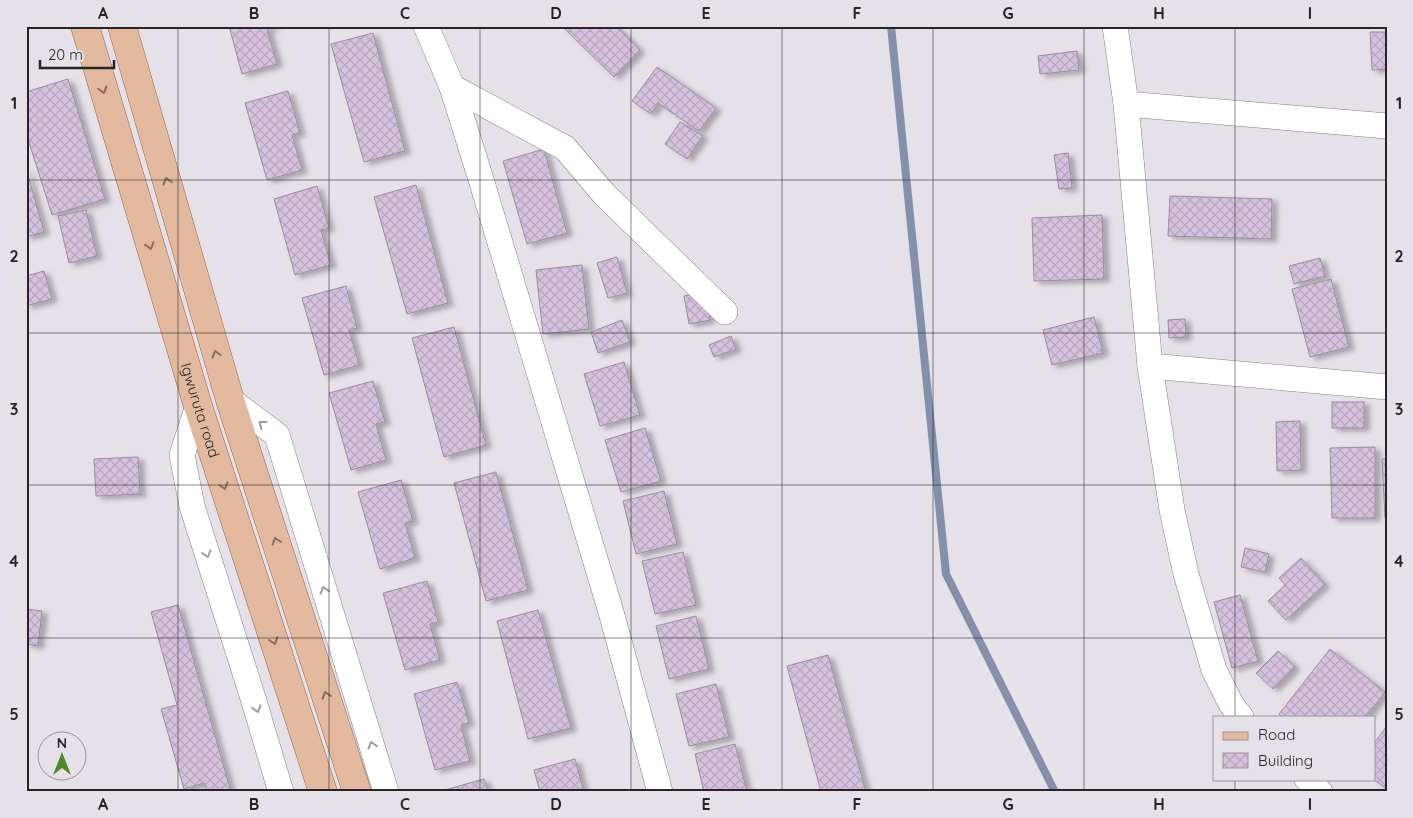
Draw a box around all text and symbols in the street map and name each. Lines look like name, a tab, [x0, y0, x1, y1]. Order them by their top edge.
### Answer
text: A	[98, 3, 109, 23]
text: B	[249, 3, 259, 23]
text: C	[400, 3, 410, 23]
text: D	[550, 3, 562, 23]
text: E	[701, 3, 711, 23]
text: F	[853, 3, 862, 23]
text: G	[1002, 3, 1014, 23]
text: H	[1153, 3, 1165, 23]
text: I	[1308, 3, 1312, 23]
scale bar	[40, 38, 114, 70]
text: 20 m	[48, 45, 83, 64]
one-way arrow	[98, 85, 108, 94]
text: 1	[11, 93, 17, 113]
text: 1	[1396, 93, 1402, 113]
one-way arrow	[162, 177, 172, 185]
one-way arrow	[144, 241, 154, 249]
text: 2	[9, 246, 19, 266]
text: 2	[1394, 246, 1404, 266]
one-way arrow	[212, 350, 222, 358]
street label: Igwuruta road	[177, 360, 224, 460]
text: 3	[10, 399, 18, 419]
text: 3	[1395, 399, 1403, 419]
one-way arrow	[258, 421, 268, 430]
one-way arrow	[218, 481, 228, 490]
one-way arrow	[271, 537, 281, 546]
one-way arrow	[202, 550, 212, 558]
text: 4	[9, 551, 19, 571]
text: 4	[1394, 551, 1404, 571]
one-way arrow	[320, 586, 330, 594]
one-way arrow	[268, 636, 278, 644]
one-way arrow	[321, 692, 331, 700]
text: 5	[9, 704, 19, 724]
text: 5	[1394, 704, 1404, 724]
one-way arrow	[251, 705, 261, 713]
legend	[1213, 716, 1376, 780]
text: Road	[1258, 725, 1295, 744]
north arrow	[38, 730, 88, 780]
text: N	[57, 734, 67, 752]
one-way arrow	[367, 742, 377, 750]
text: Building	[1258, 751, 1313, 770]
text: A	[98, 794, 109, 814]
text: B	[249, 794, 259, 814]
text: C	[400, 794, 410, 814]
text: D	[550, 794, 562, 814]
text: E	[701, 794, 711, 814]
text: F	[853, 794, 862, 814]
text: G	[1002, 794, 1014, 814]
text: H	[1153, 794, 1165, 814]
text: I	[1308, 794, 1312, 814]

